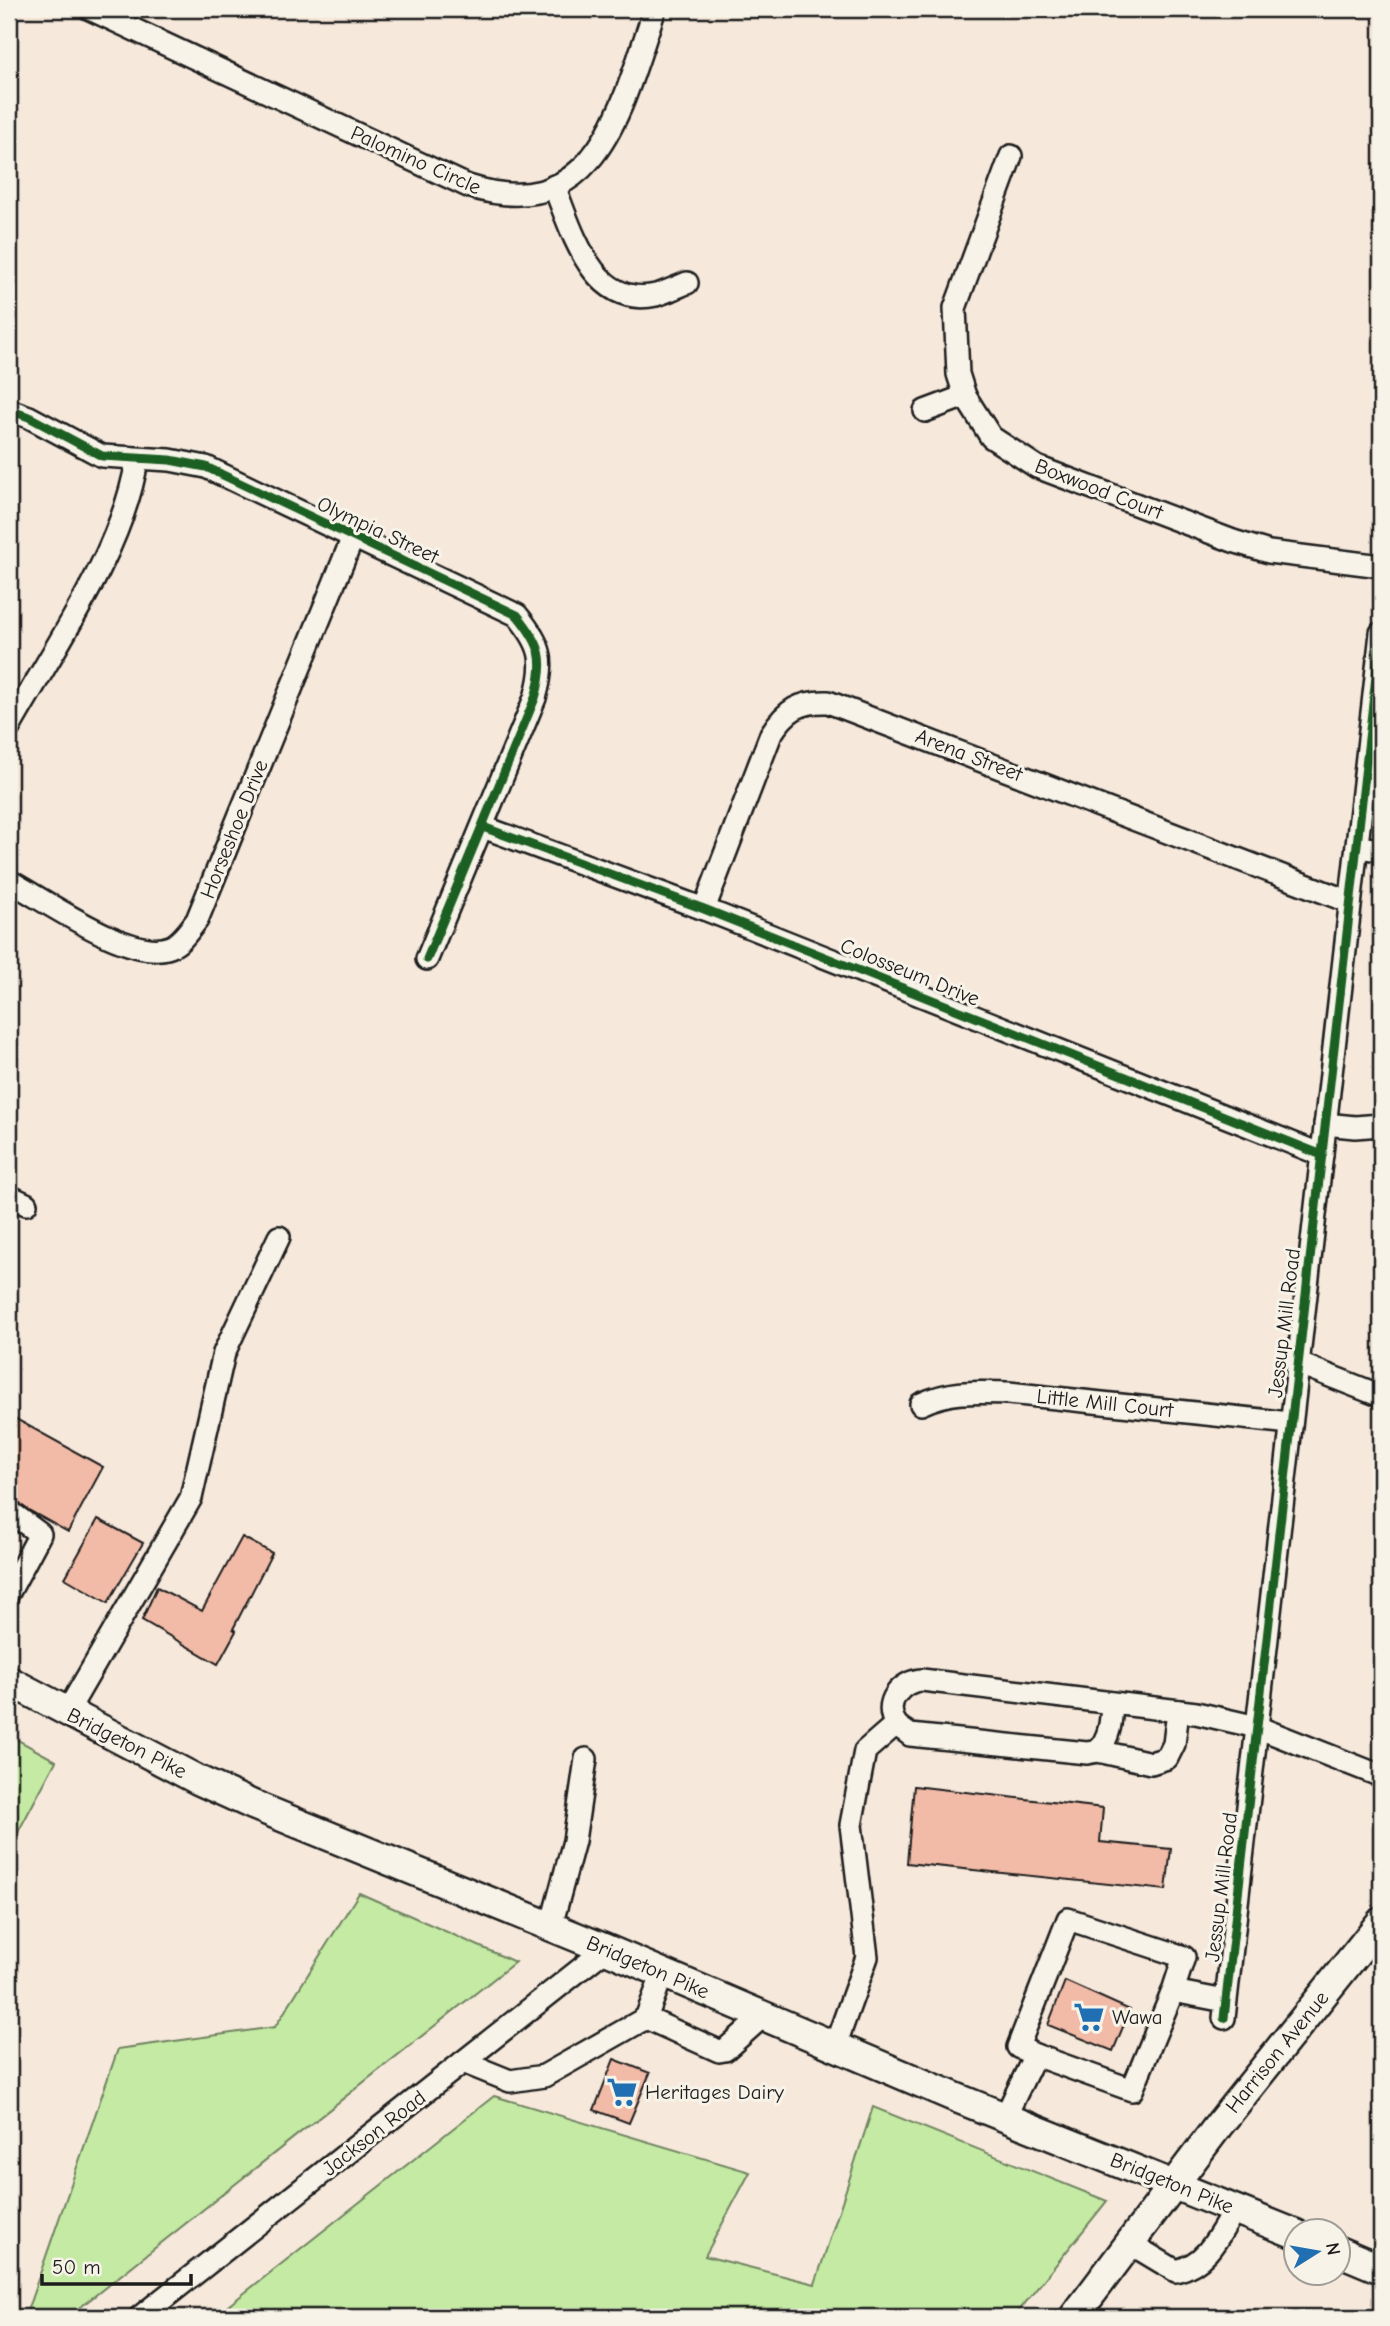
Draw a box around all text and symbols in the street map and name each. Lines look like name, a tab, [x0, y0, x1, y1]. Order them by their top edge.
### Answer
street label: Palomino Circle	[347, 121, 485, 199]
street label: Boxwood Court	[1032, 454, 1167, 525]
street label: Olympia Street	[313, 491, 443, 569]
street label: Arena Street	[912, 724, 1027, 787]
street label: Horseshoe Drive	[195, 756, 273, 902]
street label: Colosseum Drive	[837, 933, 983, 1011]
street label: Jessup Mill Road	[1263, 1247, 1305, 1399]
street label: Little Mill Court	[1036, 1384, 1175, 1422]
street label: Bridgeton Pike	[63, 1703, 191, 1783]
street label: Jessup Mill Road	[1200, 1811, 1242, 1963]
street label: Bridgeton Pike	[583, 1930, 713, 2004]
street label: Harrison Avenue	[1221, 1986, 1333, 2118]
supermarket icon: Wawa	[1072, 2000, 1106, 2034]
place label: Wawa	[1112, 2005, 1163, 2029]
supermarket icon: Heritages Dairy	[605, 2075, 639, 2109]
place label: Heritages Dairy	[645, 2080, 785, 2104]
street label: Jackson Road	[318, 2085, 430, 2181]
street label: Bridgeton Pike	[1107, 2147, 1237, 2219]
north arrow	[1282, 2218, 1352, 2288]
text: N	[1321, 2241, 1345, 2257]
scale bar	[42, 2242, 191, 2286]
text: 50 m	[52, 2255, 101, 2279]

